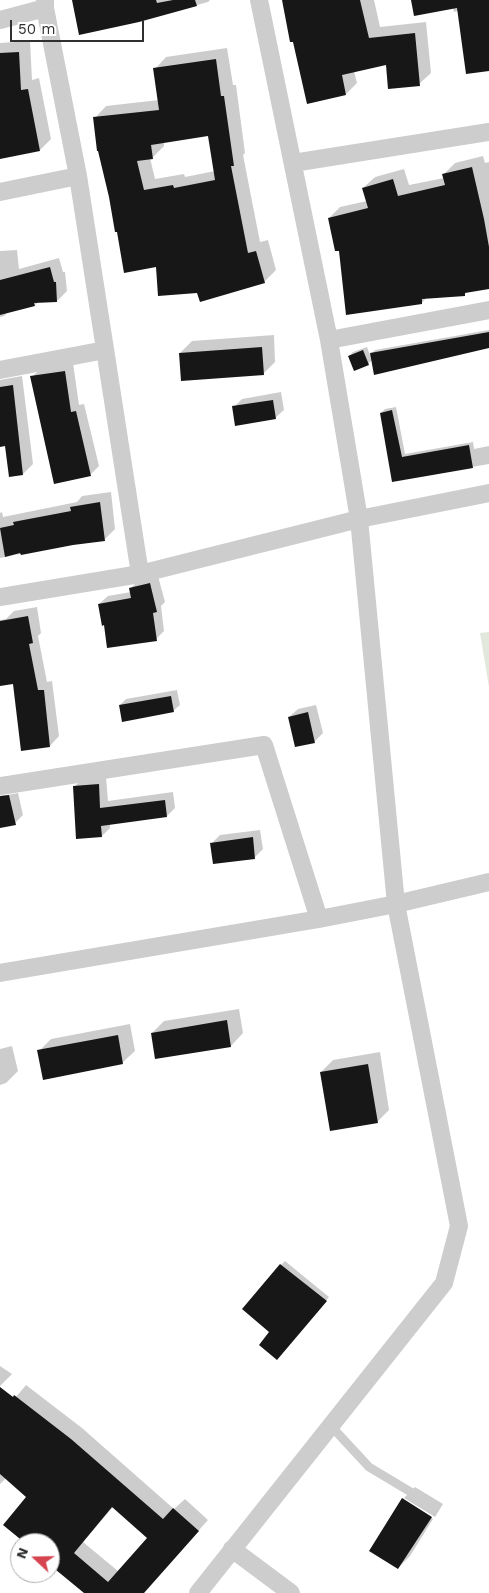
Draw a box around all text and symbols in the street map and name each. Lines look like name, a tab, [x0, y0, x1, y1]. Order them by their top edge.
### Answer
scale bar	[12, 10, 146, 42]
text: 50 m	[18, 20, 55, 38]
north arrow	[10, 1533, 60, 1583]
text: N	[13, 1545, 31, 1561]

